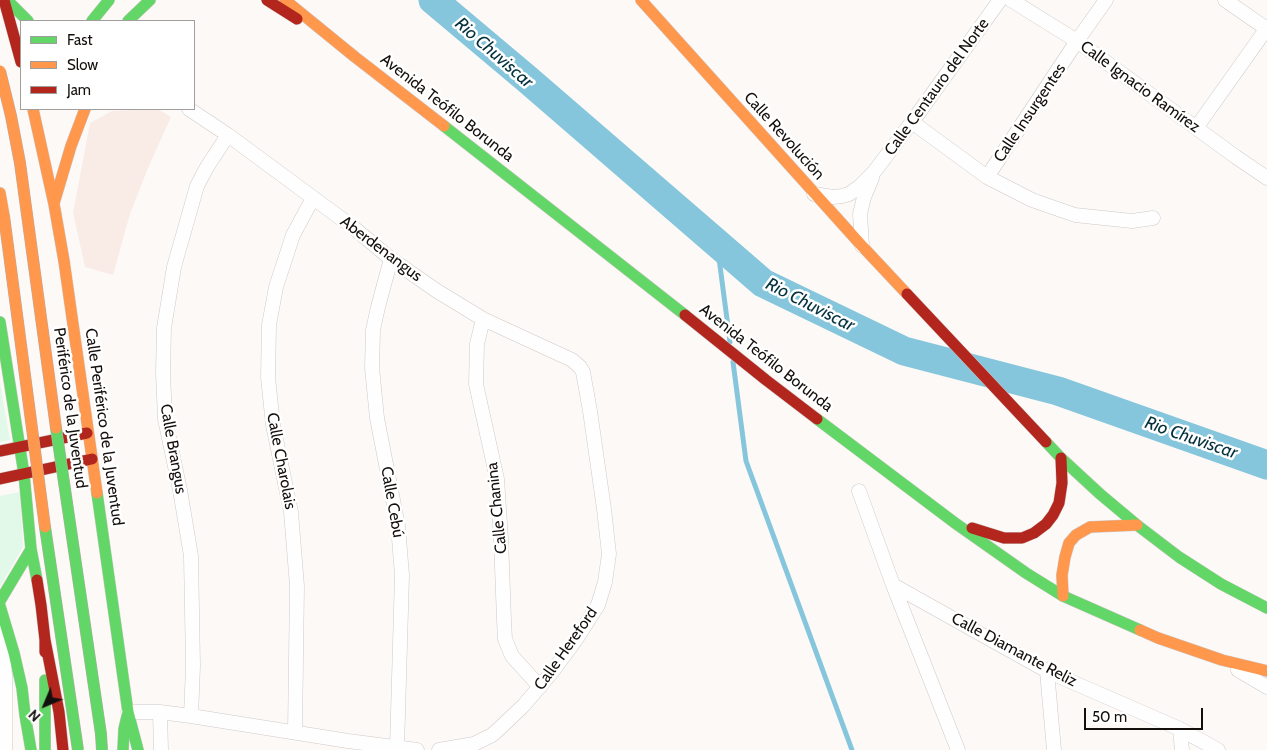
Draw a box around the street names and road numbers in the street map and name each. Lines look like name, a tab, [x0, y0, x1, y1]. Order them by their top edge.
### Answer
street label: Calle Centauro del Norte	[881, 15, 993, 159]
street label: Calle Ignacio Ramírez	[1076, 37, 1204, 137]
street label: Avenida Teófilo Borunda	[376, 50, 518, 166]
street label: Calle Insurgentes	[990, 60, 1070, 166]
street label: Calle Revolución	[740, 88, 828, 184]
street label: Aberdenangus	[336, 212, 426, 286]
street label: Avenida Teófilo Borunda	[695, 300, 837, 416]
street label: Periférico de la Juventud	[49, 326, 91, 490]
street label: Calle Periférico de la Juventud	[81, 327, 127, 527]
street label: Calle Brangus	[156, 403, 190, 495]
street label: Calle Charolais	[262, 411, 300, 511]
street label: Calle Chanina	[483, 461, 511, 555]
street label: Calle Cebú	[376, 465, 408, 539]
street label: Calle Hereford	[530, 604, 602, 694]
street label: Calle Diamante Reliz	[948, 609, 1080, 691]

